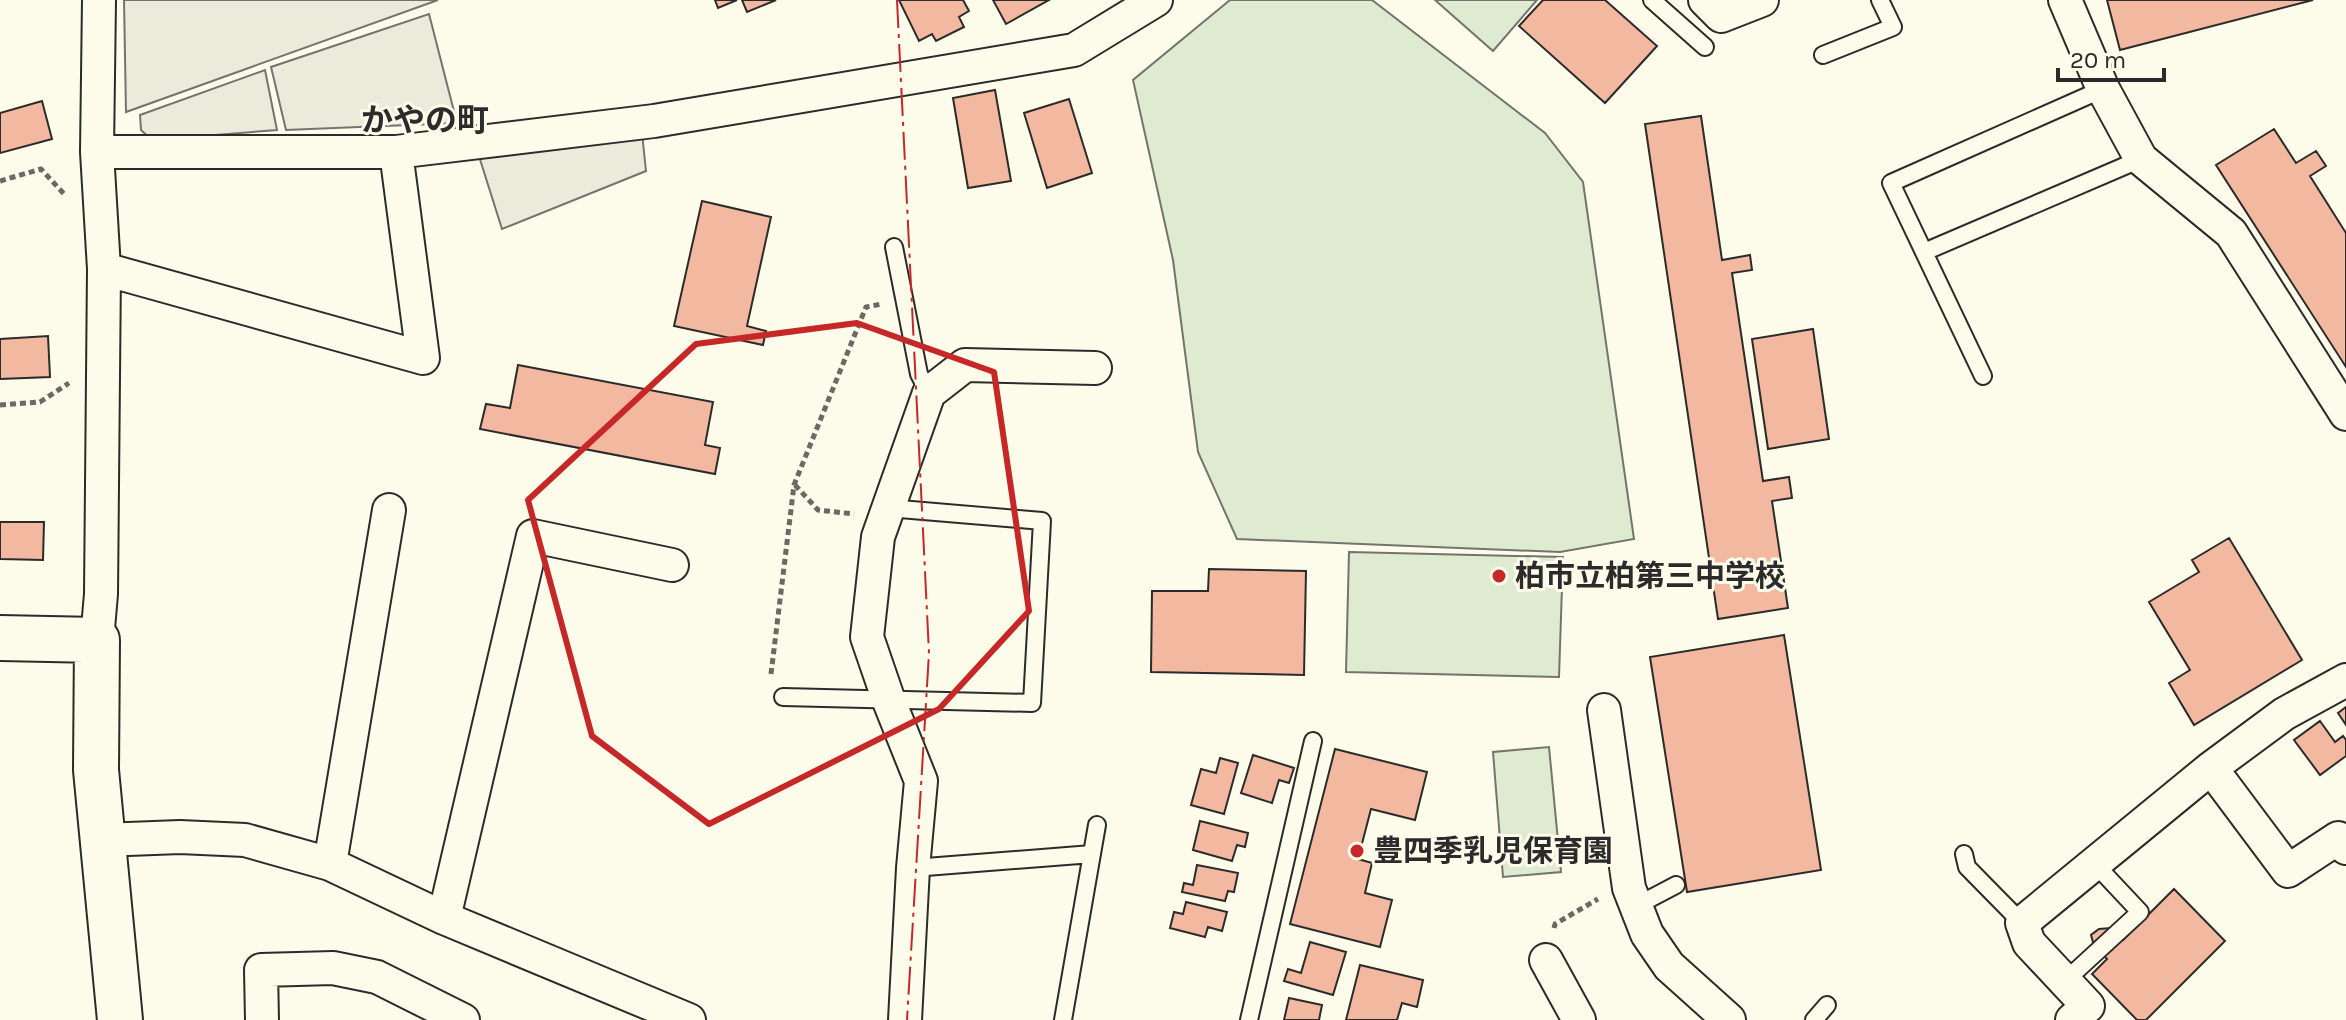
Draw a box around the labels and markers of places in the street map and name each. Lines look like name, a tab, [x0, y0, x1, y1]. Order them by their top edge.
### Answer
place label: 柏市立柏第三中学校	[1515, 558, 1785, 594]
marker: 柏市立柏第三中学校	[1490, 567, 1508, 585]
place label: 豊四季乳児保育園	[1373, 833, 1613, 869]
marker: 豊四季乳児保育園	[1348, 842, 1366, 860]

